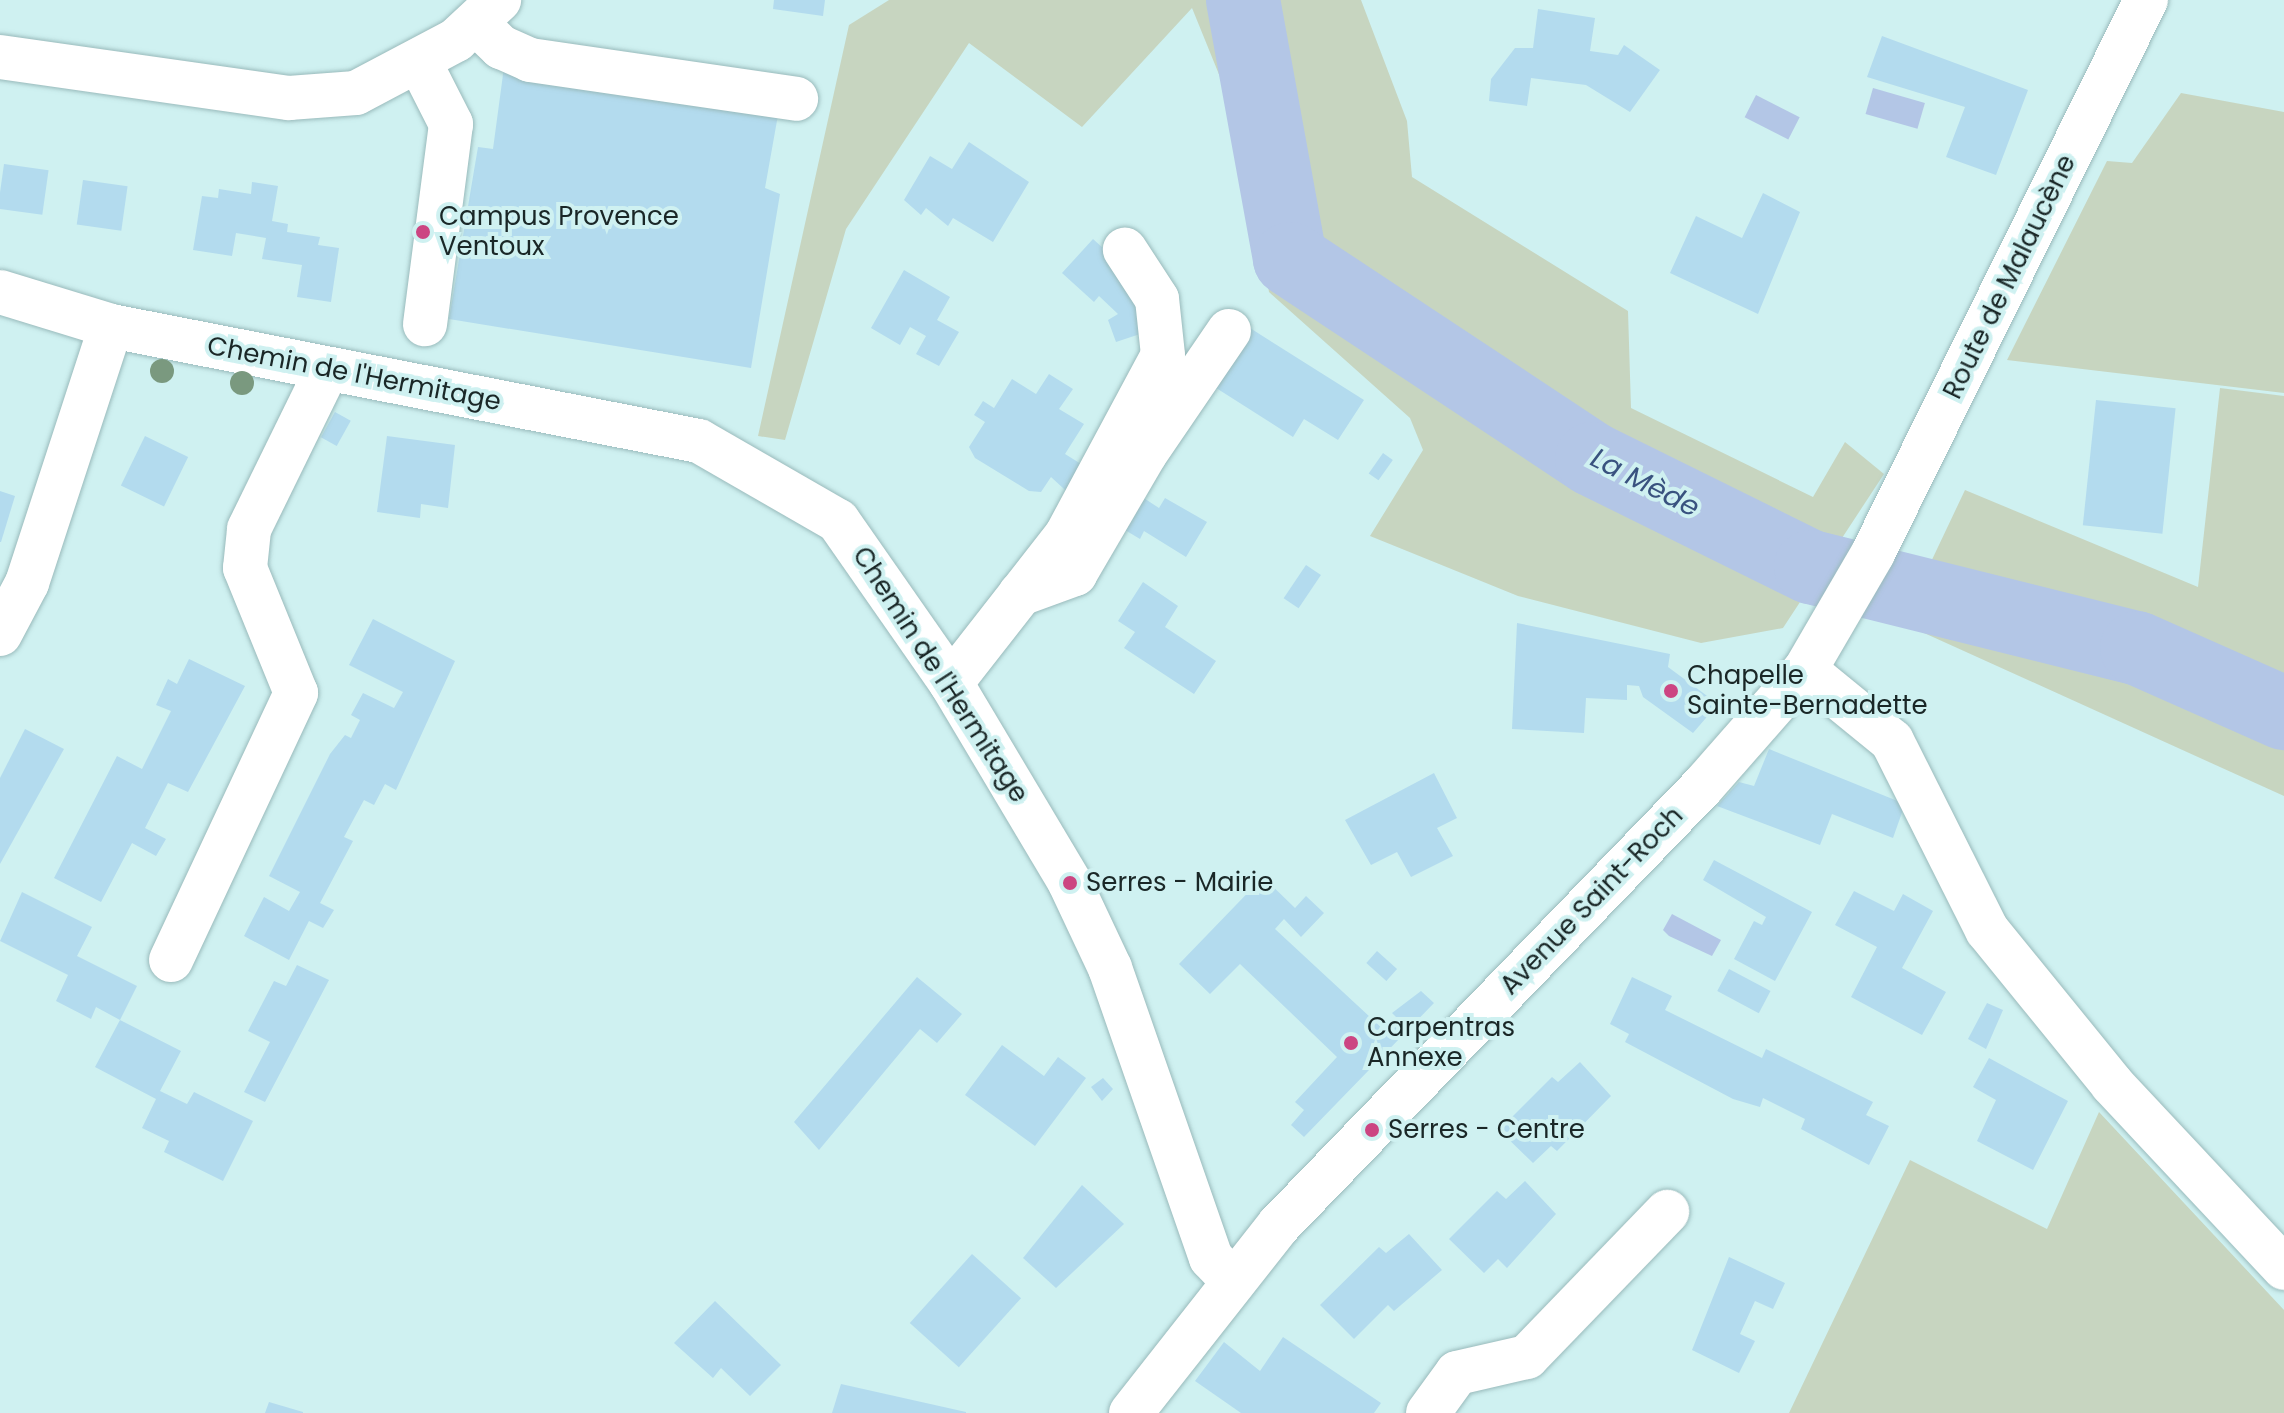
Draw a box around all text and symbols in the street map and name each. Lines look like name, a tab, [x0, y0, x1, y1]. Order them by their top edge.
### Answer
street label: Route de Malaucène	[1937, 150, 2083, 404]
place label: Campus Provence Ventoux	[439, 201, 679, 262]
marker: Campus Provence Ventoux	[414, 223, 432, 241]
street label: Chemin de l'Hermitage	[205, 330, 503, 418]
water label: La Mède	[1585, 441, 1705, 525]
street label: Chemin de l'Hermitage	[846, 541, 1034, 809]
place label: Chapelle Sainte-Bernadette	[1687, 660, 1927, 722]
marker: Chapelle Sainte-Bernadette	[1662, 682, 1680, 700]
street label: Avenue Saint-Roch	[1494, 801, 1690, 1001]
place label: Serres - Mairie	[1086, 867, 1273, 899]
marker: Serres - Mairie	[1061, 874, 1079, 892]
place label: Carpentras Annexe	[1367, 1012, 1515, 1074]
marker: Carpentras Annexe	[1342, 1034, 1360, 1052]
place label: Serres - Centre	[1388, 1114, 1585, 1146]
marker: Serres - Centre	[1363, 1121, 1381, 1139]

